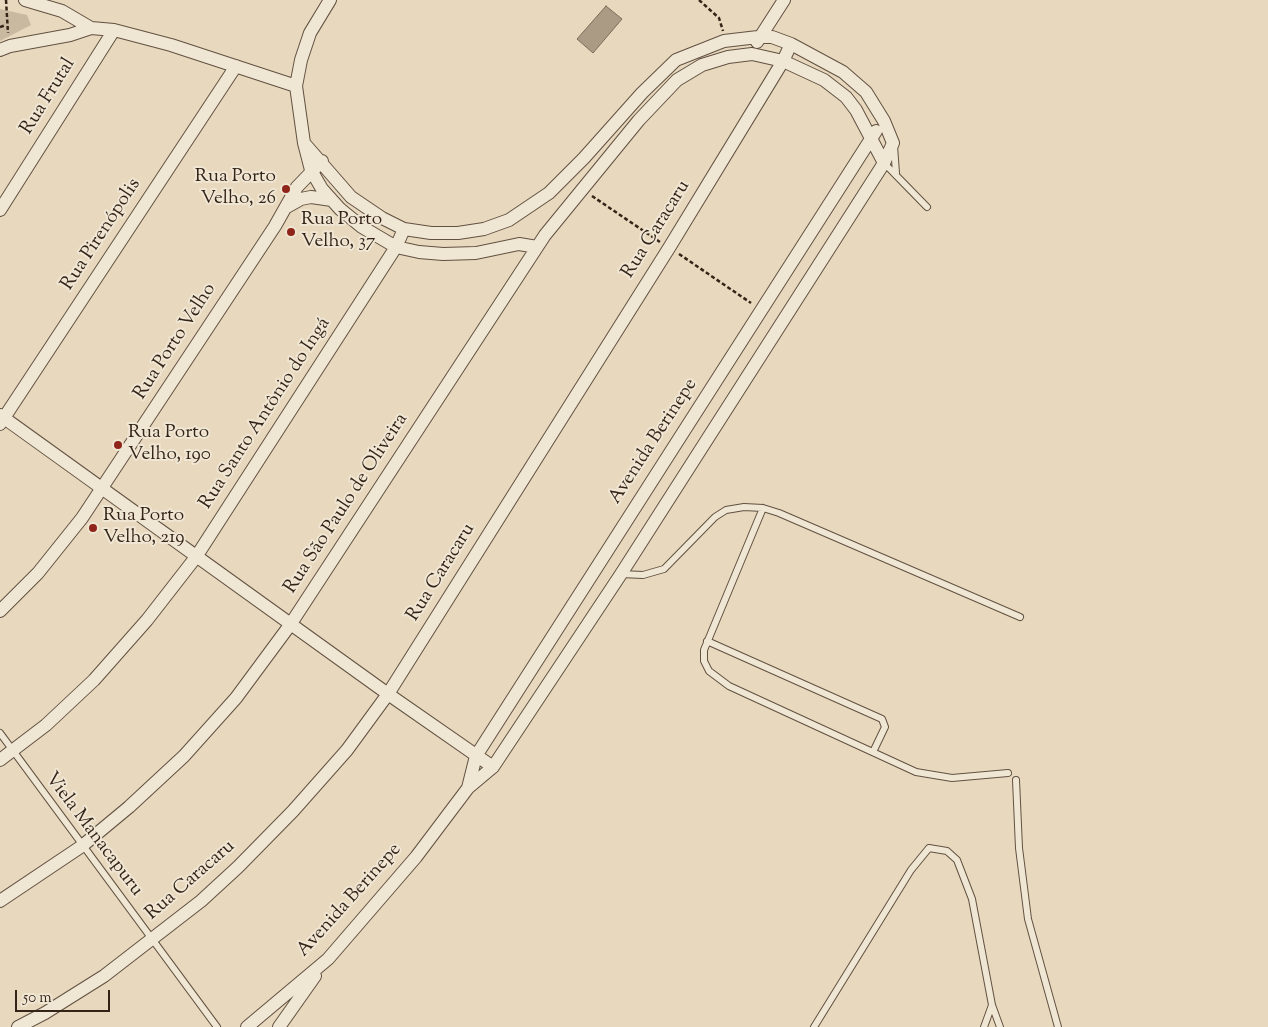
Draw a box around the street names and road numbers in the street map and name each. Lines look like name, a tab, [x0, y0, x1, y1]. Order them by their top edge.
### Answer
street label: Rua Frutal	[17, 55, 81, 139]
street label: Rua Pirenópolis	[57, 175, 147, 295]
street label: Rua Caracaru	[618, 177, 696, 283]
street label: Rua Porto Velho	[130, 280, 222, 404]
street label: Rua Santo Antônio do Ingá	[196, 314, 336, 514]
street label: Avenida Berinepe	[605, 375, 703, 509]
street label: Rua São Paulo de Oliveira	[280, 410, 414, 598]
street label: Rua Caracaru	[403, 520, 481, 626]
street label: Viela Manacapuru	[39, 769, 147, 901]
street label: Rua Caracaru	[142, 836, 240, 926]
street label: Avenida Berinepe	[293, 839, 407, 963]

